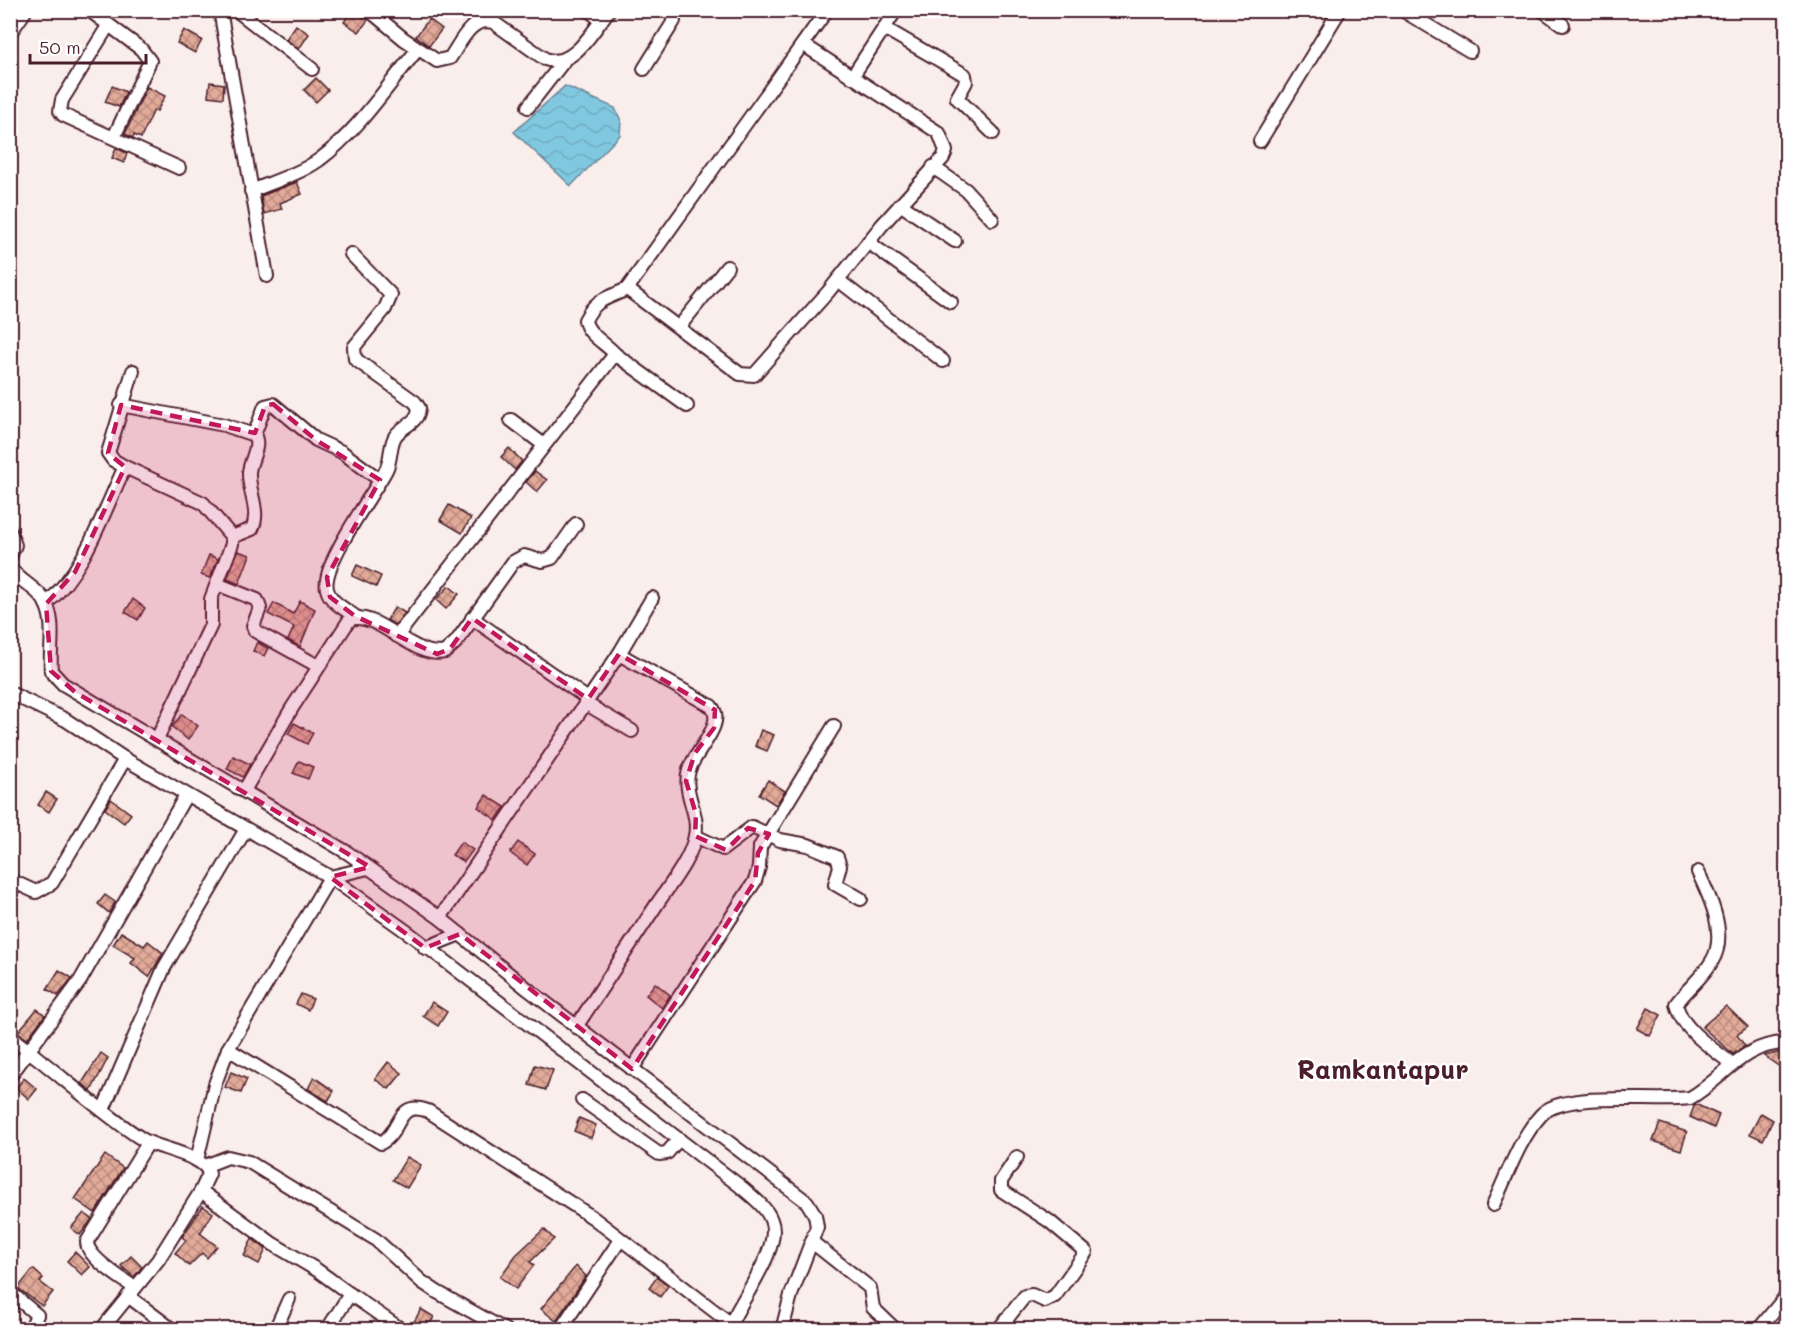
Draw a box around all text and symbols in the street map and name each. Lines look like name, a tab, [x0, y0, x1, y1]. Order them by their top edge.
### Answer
scale bar	[30, 27, 146, 65]
text: 50 m	[39, 35, 81, 59]
district label: Ramkantapur	[1297, 1052, 1469, 1086]

